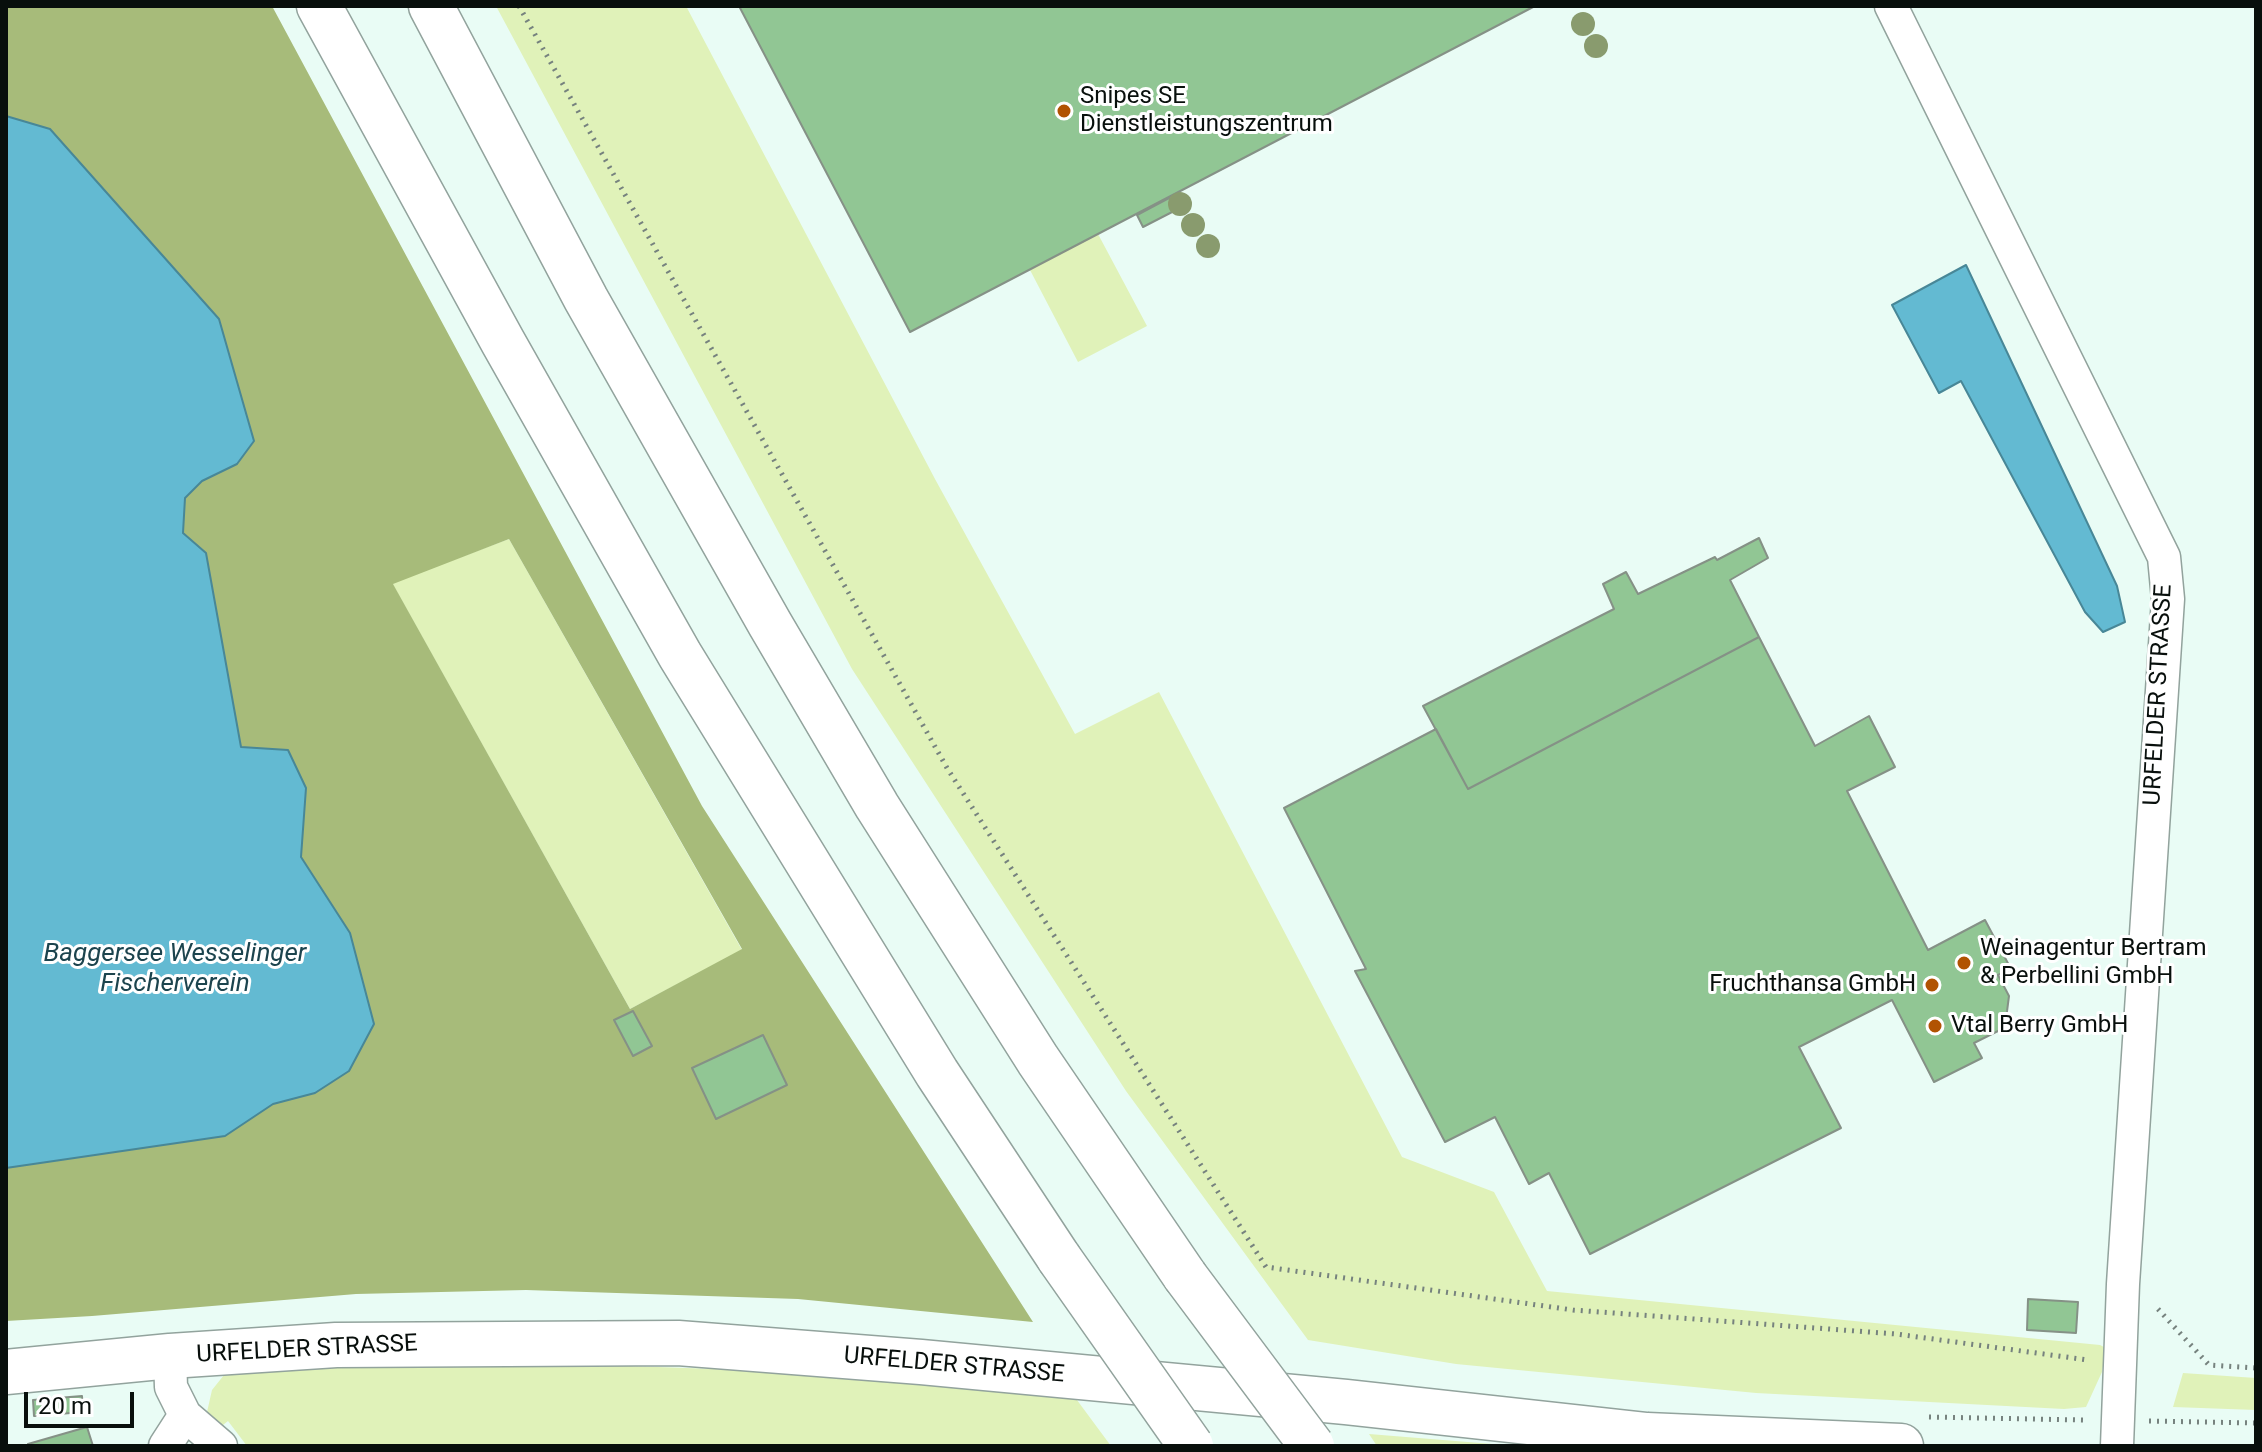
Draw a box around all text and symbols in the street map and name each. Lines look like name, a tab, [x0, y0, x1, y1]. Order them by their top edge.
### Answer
place label: Snipes SE Dienstleistungszentrum	[1080, 83, 1333, 139]
marker: Snipes SE Dienstleistungszentrum	[1055, 102, 1073, 120]
street label: URFELDER STRASSE	[2139, 584, 2179, 806]
place label: Weinagentur Bertram & Perbellini GmbH	[1980, 935, 2206, 991]
water label: Baggersee Wesselinger Fischerverein	[44, 938, 306, 1000]
marker: Weinagentur Bertram & Perbellini GmbH	[1955, 954, 1973, 972]
place label: Fruchthansa GmbH	[1709, 971, 1916, 999]
marker: Fruchthansa GmbH	[1923, 976, 1941, 994]
place label: Vtal Berry GmbH	[1951, 1012, 2128, 1040]
marker: Vtal Berry GmbH	[1926, 1017, 1944, 1035]
street label: URFELDER STRASSE	[196, 1330, 418, 1370]
street label: URFELDER STRASSE	[842, 1342, 1066, 1390]
scale bar	[28, 1376, 138, 1426]
text: 20 m	[38, 1392, 92, 1420]

